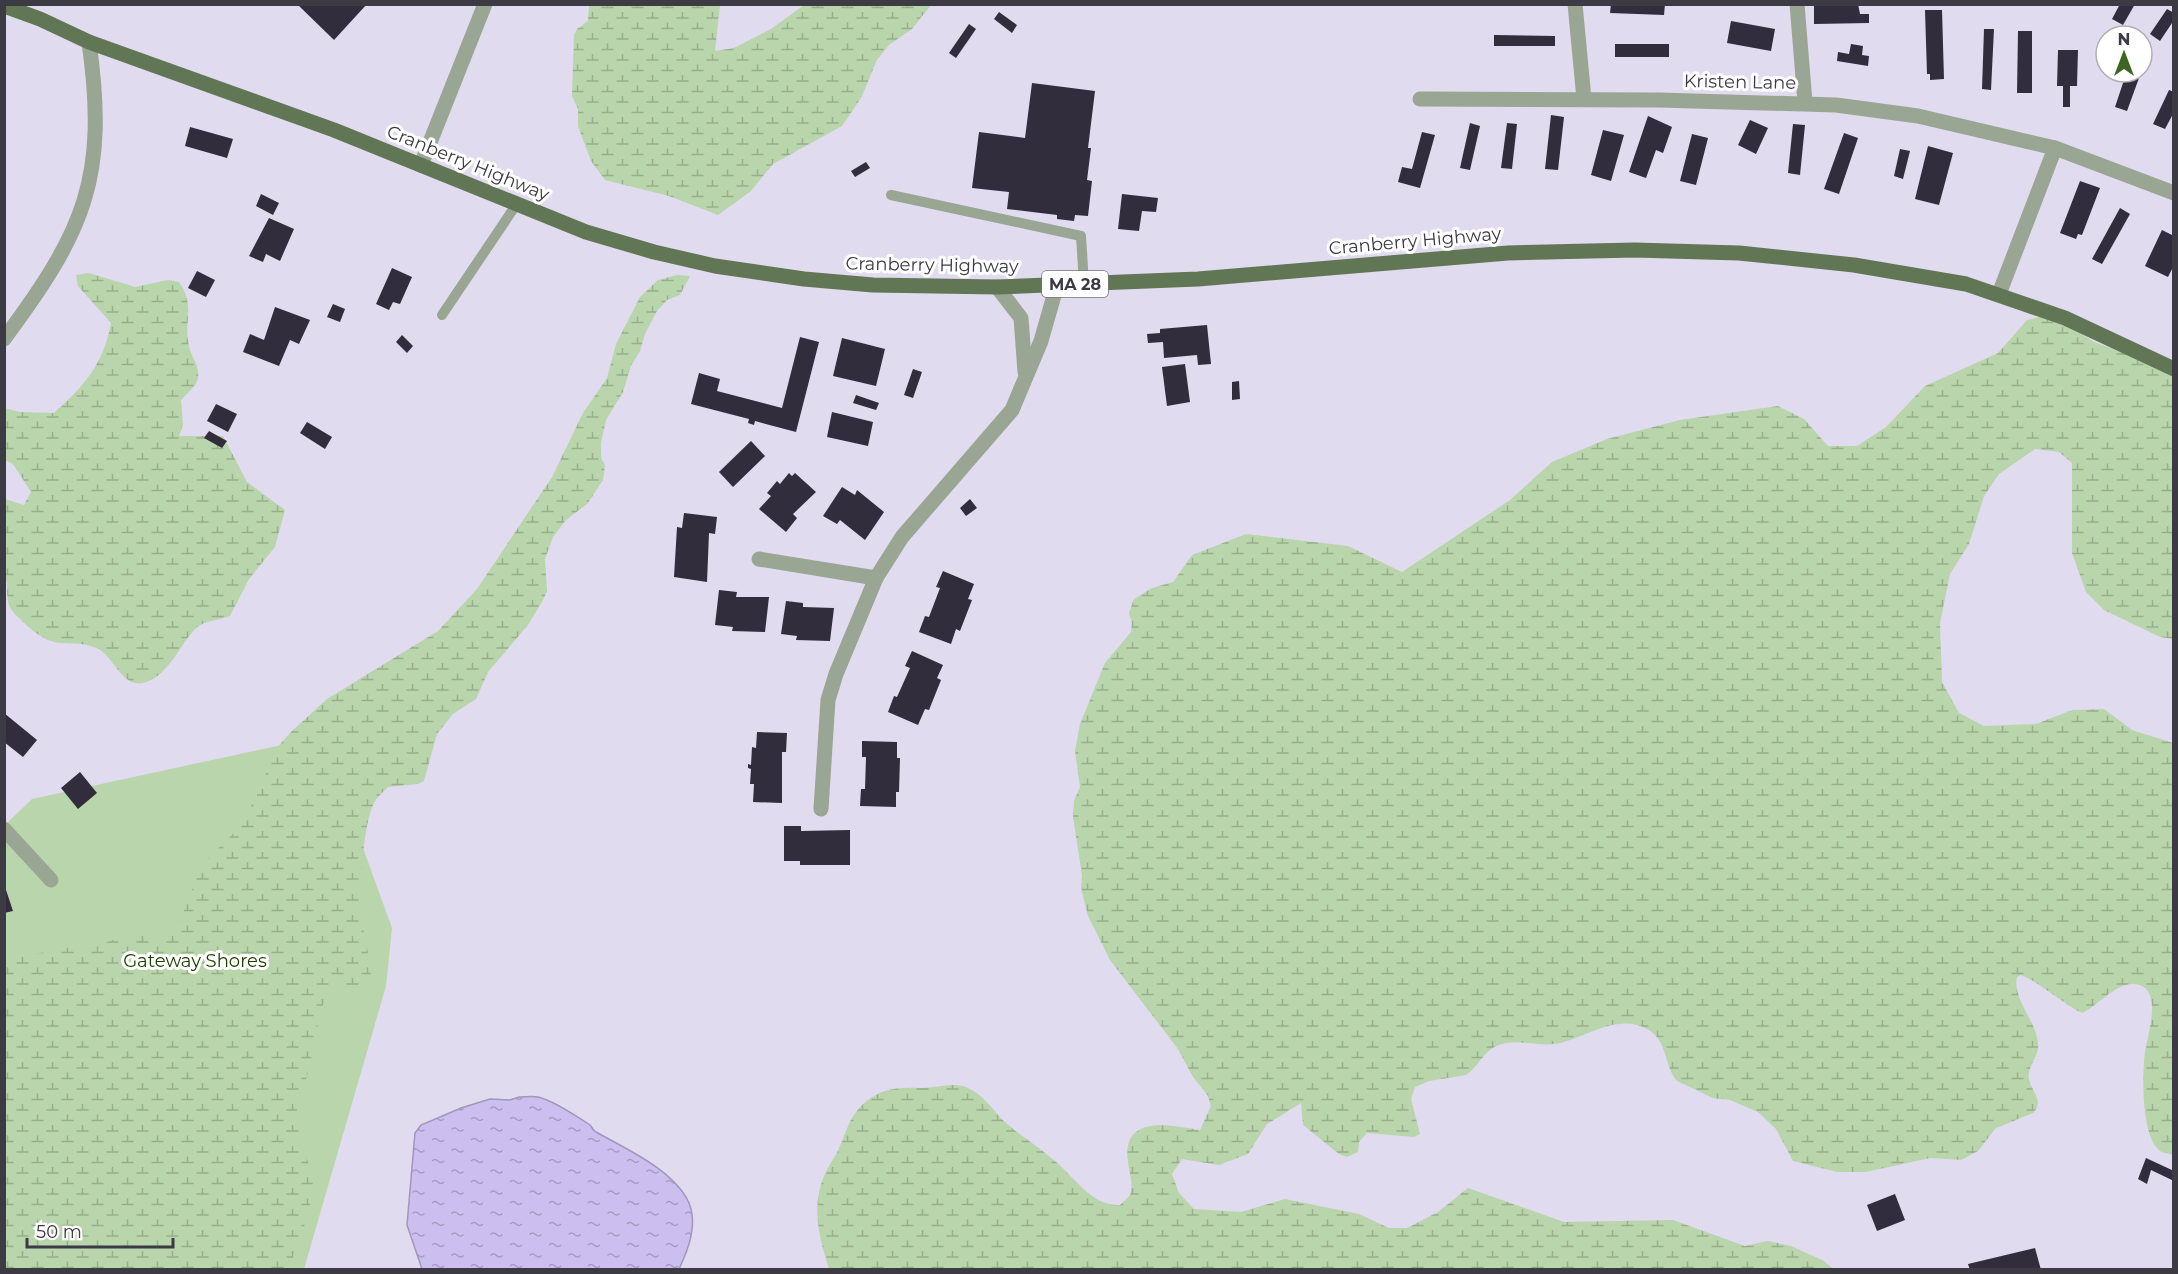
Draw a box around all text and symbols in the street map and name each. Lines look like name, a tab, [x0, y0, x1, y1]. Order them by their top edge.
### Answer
north arrow	[2094, 24, 2154, 84]
text: N	[2118, 30, 2130, 49]
street label: Kristen Lane	[1684, 70, 1796, 94]
street label: Cranberry Highway	[384, 120, 553, 206]
street label: Cranberry Highway	[1328, 222, 1502, 259]
street label: Cranberry Highway	[845, 252, 1019, 278]
road number: MA 28	[1042, 271, 1108, 297]
park label: Gateway Shores	[123, 950, 267, 972]
scale bar	[27, 1211, 172, 1249]
text: 50 m	[36, 1221, 82, 1243]

